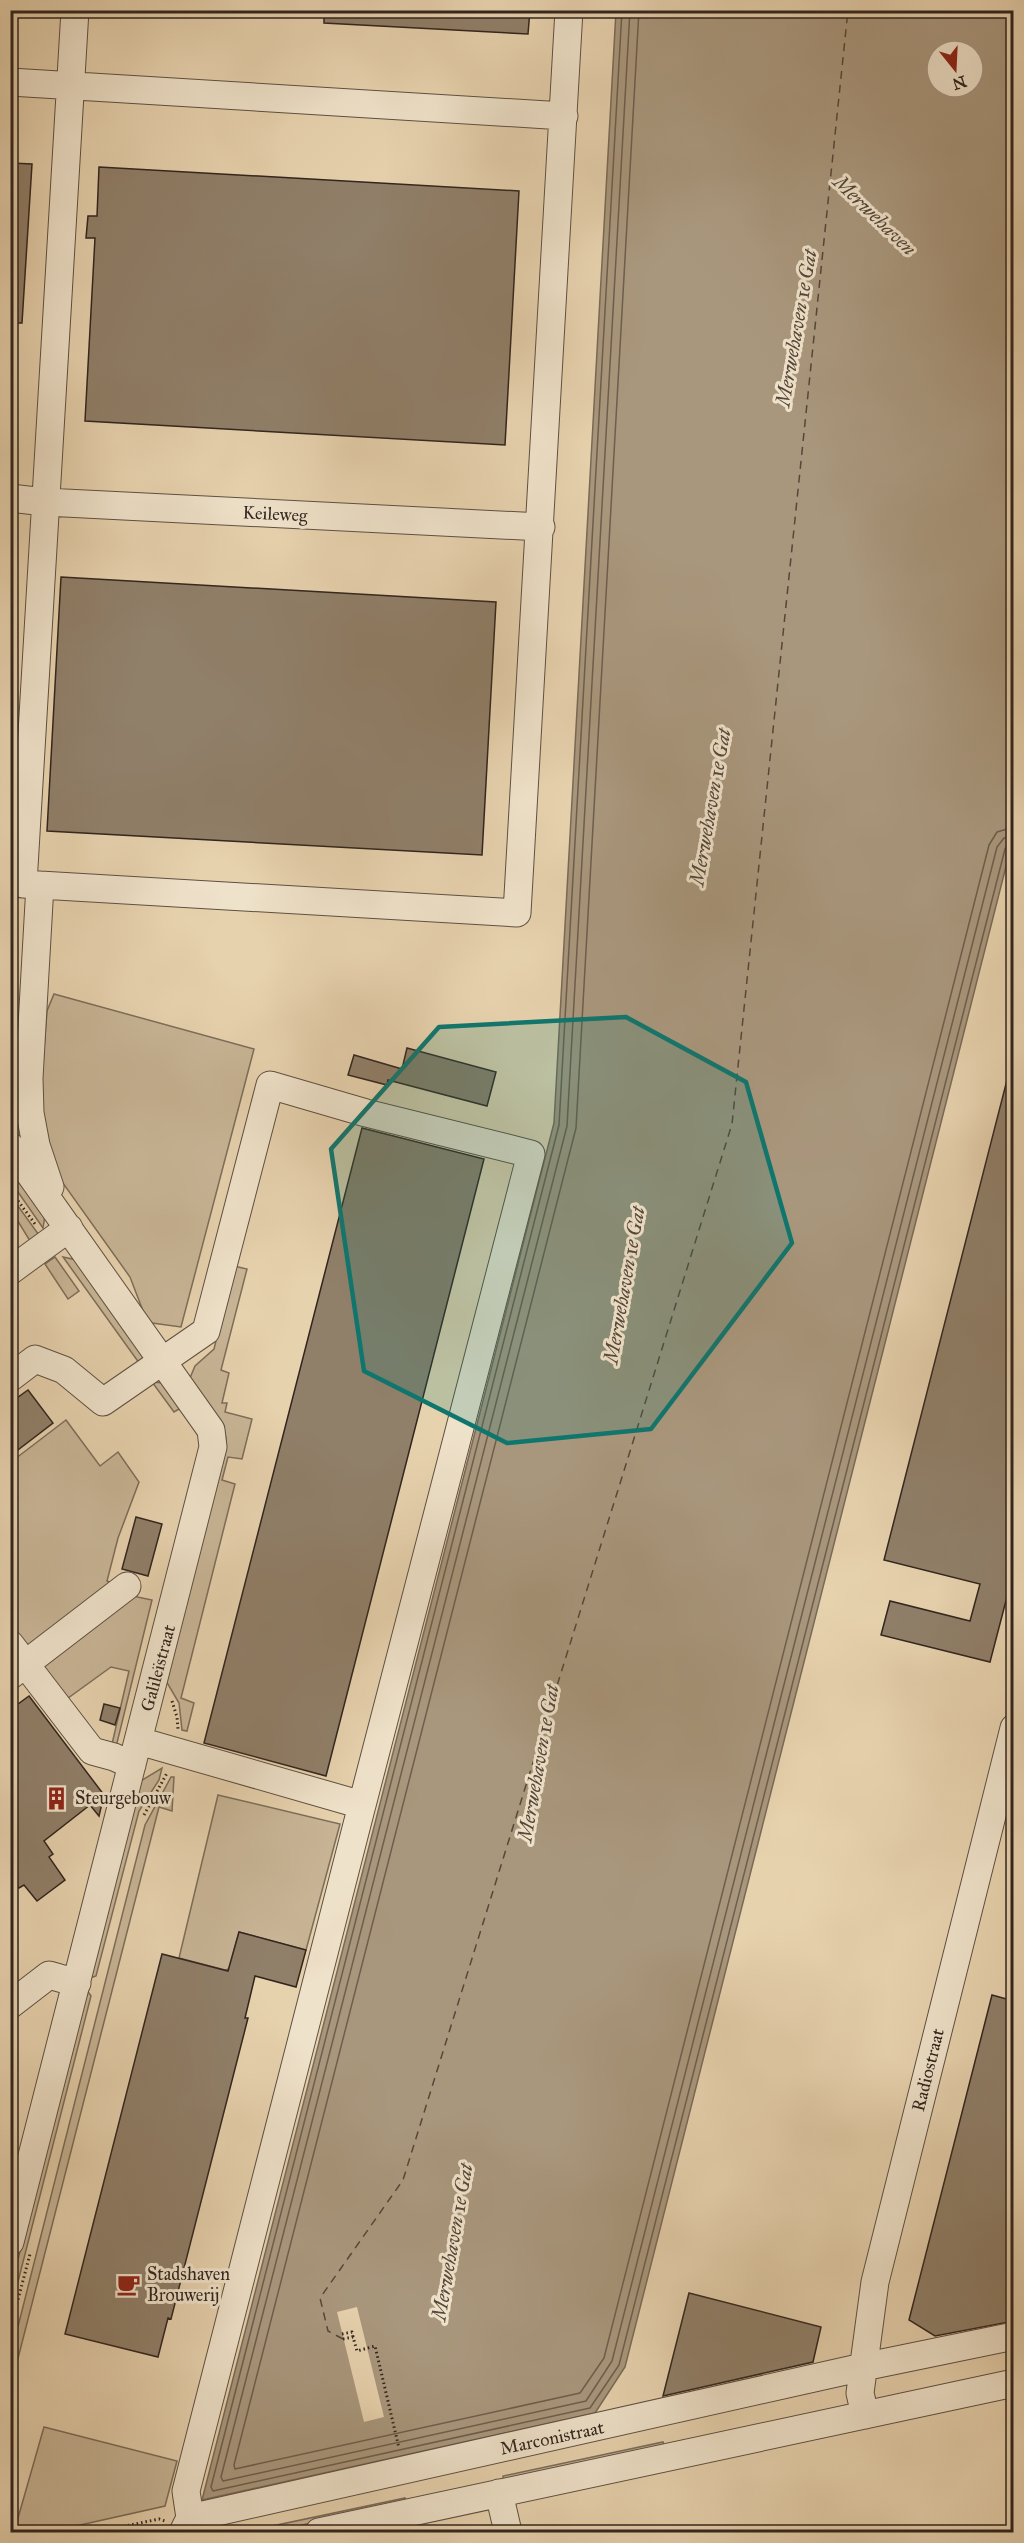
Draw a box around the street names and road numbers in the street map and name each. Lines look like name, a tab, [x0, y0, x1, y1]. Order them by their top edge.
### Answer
street label: Keileweg	[242, 501, 309, 528]
street label: Galileïstraat	[136, 1622, 180, 1714]
street label: Radiostraat	[907, 2026, 949, 2114]
street label: Marconistraat	[498, 2416, 607, 2460]

